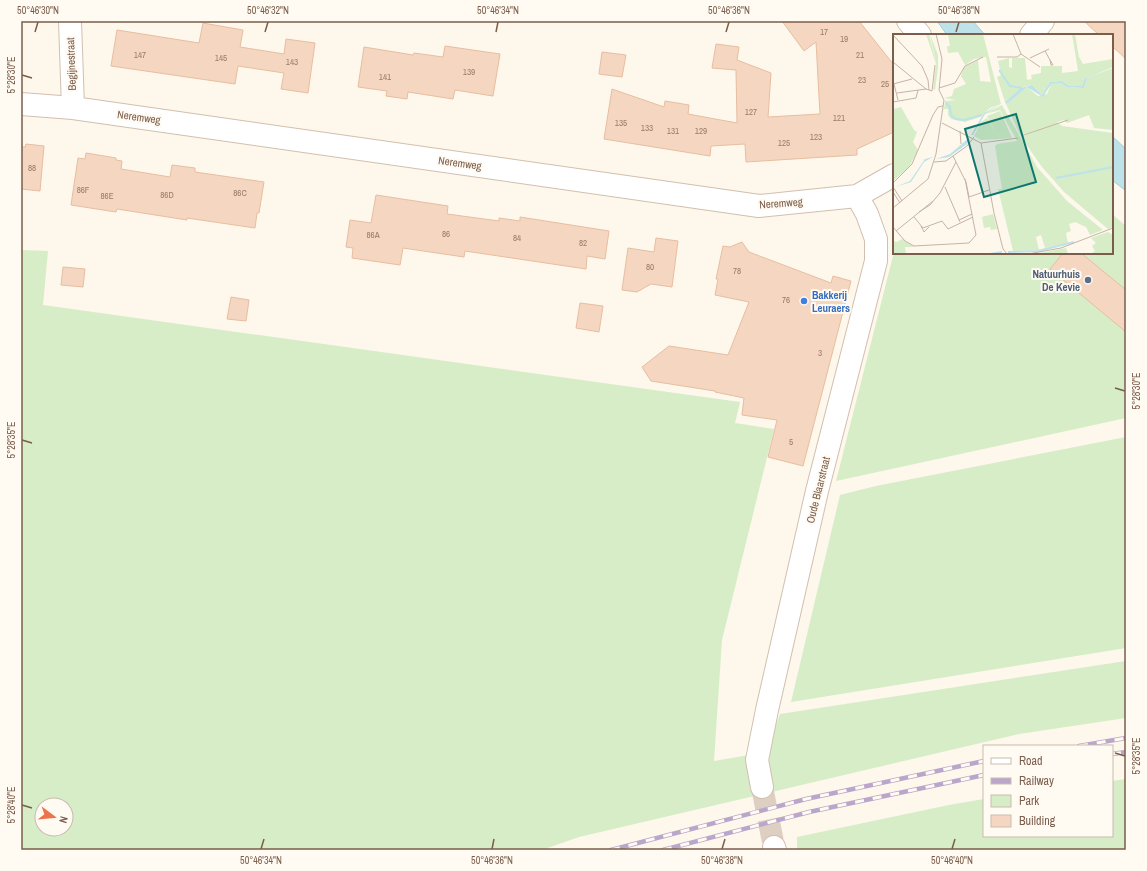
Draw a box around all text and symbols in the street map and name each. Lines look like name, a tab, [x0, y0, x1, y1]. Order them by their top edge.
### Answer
text: 50°46'30"N	[17, 4, 59, 17]
text: 50°46'32"N	[247, 4, 289, 17]
text: 50°46'34"N	[477, 4, 519, 17]
text: 50°46'36"N	[708, 4, 750, 17]
text: 50°46'38"N	[938, 4, 980, 17]
house number: 17	[820, 26, 828, 38]
house number: 19	[840, 33, 848, 45]
inset map	[893, 34, 1113, 254]
street label: Begijnestraat	[63, 37, 79, 91]
house number: 147	[134, 49, 146, 61]
house number: 21	[856, 49, 864, 61]
house number: 145	[215, 52, 227, 64]
house number: 143	[286, 56, 298, 68]
text: 5°28'30"E	[5, 57, 18, 93]
house number: 139	[463, 66, 475, 78]
house number: 141	[379, 71, 391, 83]
house number: 23	[858, 74, 866, 86]
house number: 25	[881, 78, 889, 90]
house number: 127	[745, 106, 757, 118]
street label: Neremweg	[116, 107, 162, 127]
house number: 121	[833, 112, 845, 124]
house number: 135	[615, 117, 627, 129]
house number: 133	[641, 122, 653, 134]
house number: 131	[667, 125, 679, 137]
house number: 129	[695, 125, 707, 137]
house number: 123	[810, 131, 822, 143]
house number: 125	[778, 137, 790, 149]
street label: Neremweg	[437, 153, 483, 173]
house number: 88	[28, 162, 36, 174]
house number: 86F	[77, 184, 90, 196]
house number: 86C	[233, 187, 247, 199]
house number: 86D	[160, 189, 174, 201]
house number: 86E	[100, 190, 114, 202]
street label: Neremweg	[759, 194, 803, 212]
house number: 86	[442, 228, 450, 240]
house number: 86A	[366, 229, 380, 241]
house number: 84	[513, 232, 521, 244]
house number: 82	[579, 237, 587, 249]
house number: 80	[646, 261, 654, 273]
house number: 78	[733, 265, 741, 277]
place label: Natuurhuis De Kevie	[1032, 267, 1080, 294]
marker: Natuurhuis De Kevie	[1083, 275, 1093, 285]
place label: Bakkerij Leuraers	[812, 288, 850, 315]
house number: 76	[782, 294, 790, 306]
marker: Bakkerij Leuraers	[799, 296, 809, 306]
house number: 3	[818, 347, 822, 359]
text: 5°28'30"E	[1130, 373, 1143, 409]
text: 5°28'35"E	[5, 422, 18, 458]
house number: 5	[789, 436, 793, 448]
street label: Oude Blaarstraat	[803, 455, 833, 525]
text: 5°28'35"E	[1130, 738, 1143, 774]
legend	[983, 745, 1113, 837]
text: Road	[1019, 753, 1043, 769]
text: Railway	[1019, 773, 1054, 789]
text: 5°28'40"E	[5, 787, 18, 823]
text: Park	[1019, 793, 1039, 809]
north arrow	[34, 797, 74, 837]
text: Building	[1019, 813, 1056, 829]
text: N	[56, 815, 71, 825]
text: 50°46'34"N	[240, 854, 282, 867]
text: 50°46'36"N	[471, 854, 513, 867]
text: 50°46'38"N	[701, 854, 743, 867]
text: 50°46'40"N	[931, 854, 973, 867]

